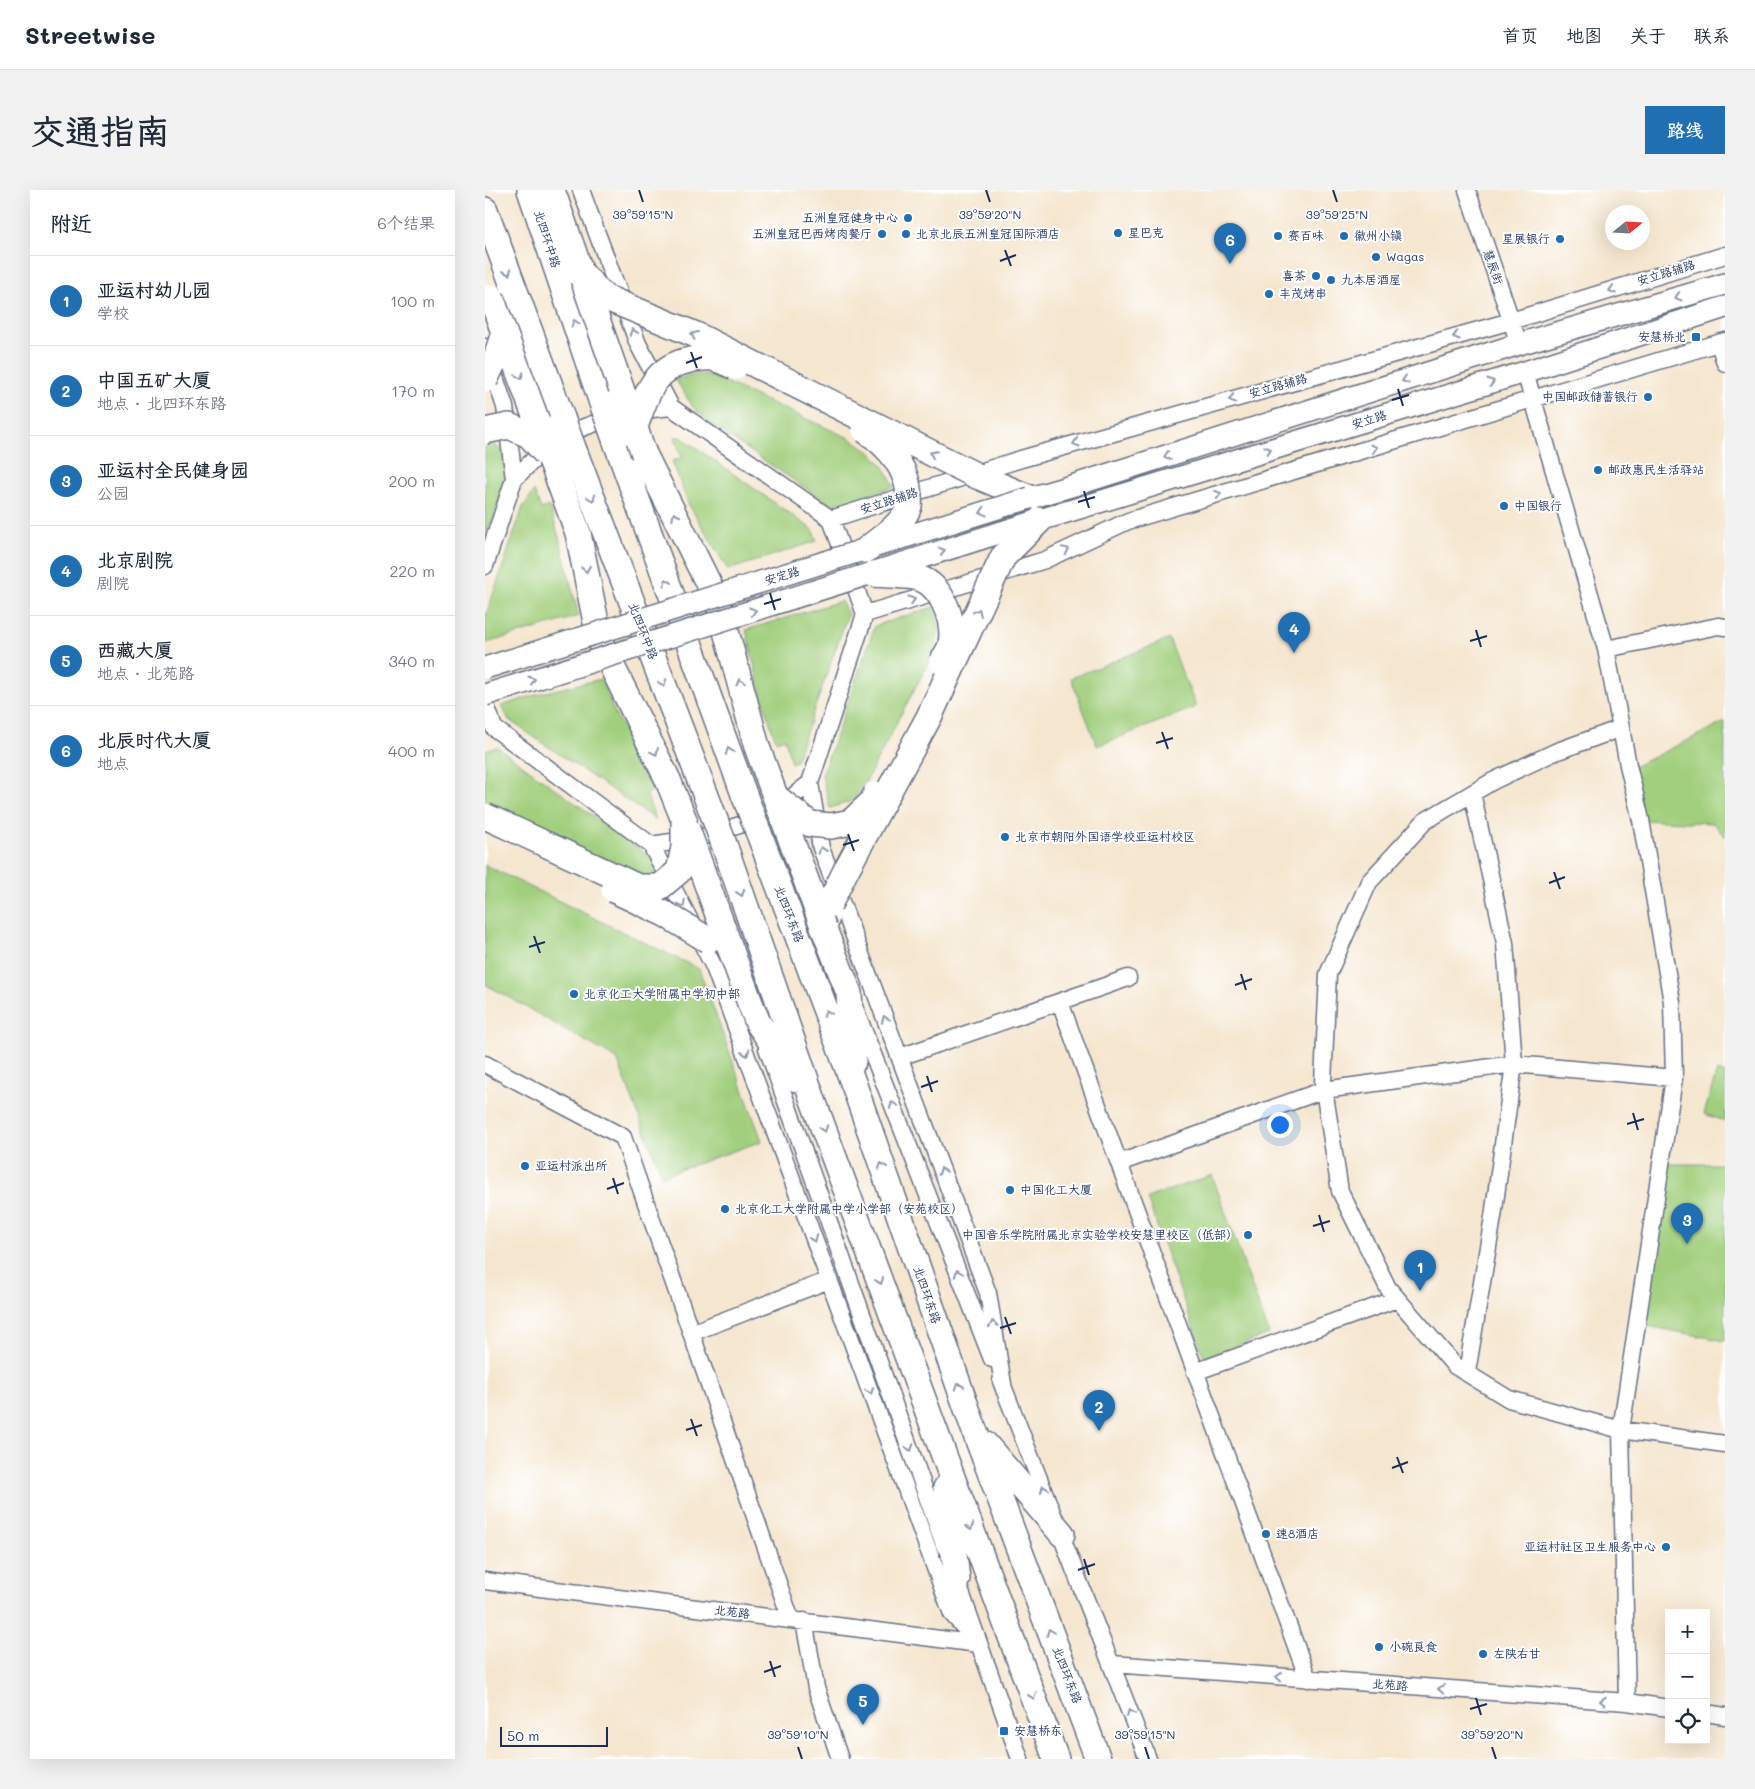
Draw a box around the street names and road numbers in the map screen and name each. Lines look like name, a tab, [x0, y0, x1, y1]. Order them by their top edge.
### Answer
street label: 北四环中路	[531, 208, 565, 270]
street label: 慧辰街	[1481, 247, 1507, 286]
street label: 安立路辅路	[1635, 256, 1697, 288]
street label: 安立路辅路	[1247, 369, 1309, 401]
street label: 安立路	[1349, 406, 1388, 432]
street label: 安立路辅路	[858, 483, 920, 517]
street label: 安定路	[762, 562, 801, 588]
street label: 北四环中路	[626, 600, 662, 662]
street label: 北四环东路	[772, 883, 808, 945]
street label: 北四环东路	[911, 1264, 945, 1326]
street label: 北苑路	[713, 1601, 751, 1621]
street label: 北四环东路	[1050, 1644, 1086, 1706]
street label: 北苑路	[1372, 1675, 1409, 1693]

